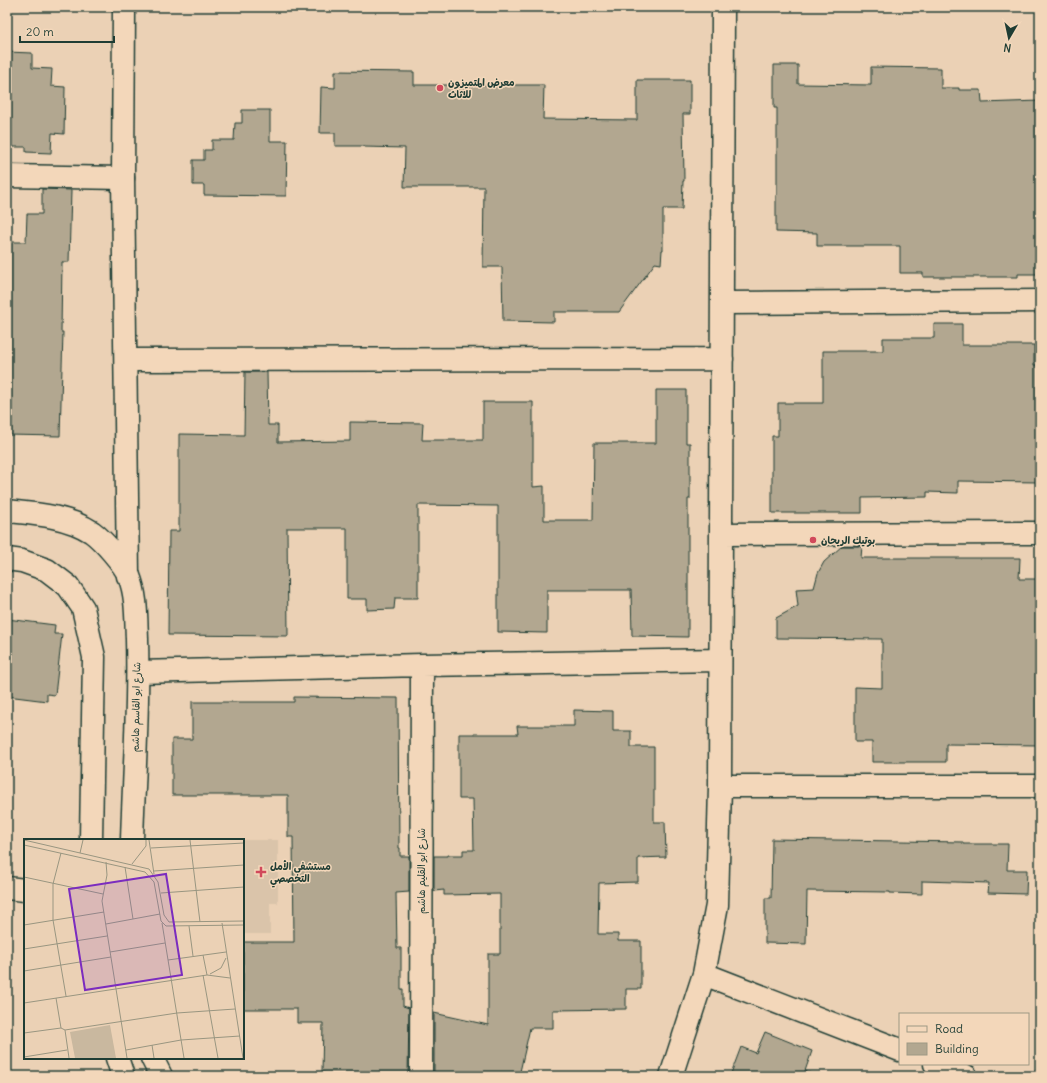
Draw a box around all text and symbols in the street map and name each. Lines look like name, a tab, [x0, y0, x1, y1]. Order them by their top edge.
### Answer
scale bar	[20, 18, 114, 44]
north arrow	[989, 18, 1029, 58]
text: 20 m	[26, 24, 54, 39]
text: N	[1003, 40, 1012, 55]
place label: معرض المتميزون للاثاث	[448, 76, 515, 101]
marker: معرض المتميزون للاثاث	[435, 83, 445, 93]
place label: بوتيك الريحان	[821, 534, 875, 547]
marker: بوتيك الريحان	[808, 535, 818, 545]
street label: شارع ابو القاسم هاشم	[129, 661, 144, 752]
street label: شارع ابو القليم هاشم	[415, 828, 429, 914]
inset map	[24, 839, 244, 1059]
place label: مستشفى الأمل التخصصي	[270, 860, 331, 888]
marker: مستشفى الأمل التخصصي	[255, 866, 267, 878]
legend	[899, 1013, 1029, 1065]
text: Road	[935, 1021, 963, 1036]
text: Building	[935, 1041, 979, 1056]

